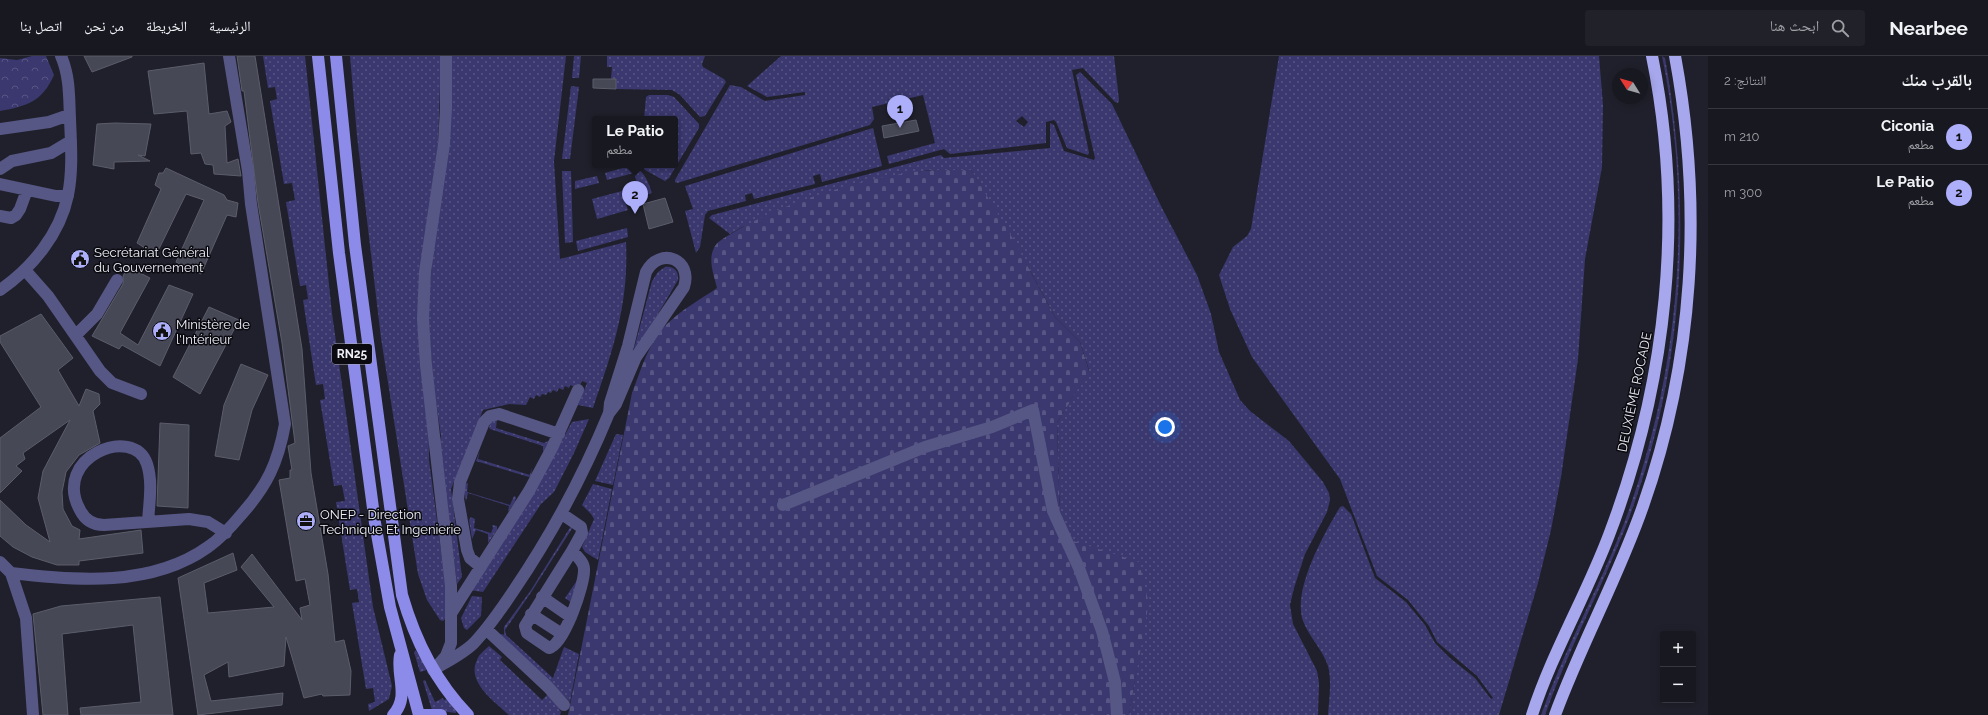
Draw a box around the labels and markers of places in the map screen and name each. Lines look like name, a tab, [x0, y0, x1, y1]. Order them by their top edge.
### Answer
pin: 1	[887, 95, 913, 128]
pin: 2	[622, 181, 648, 214]
place label: Secrétariat Général du Gouvernement	[94, 245, 210, 275]
public building icon: Secrétariat Général du Gouvernement	[69, 248, 91, 270]
place label: Ministère de l'Intérieur	[176, 317, 250, 347]
public building icon: Ministère de l'Intérieur	[151, 320, 173, 342]
place label: ONEP - Direction Technique Et Ingenierie	[320, 507, 461, 537]
office icon: ONEP - Direction Technique Et Ingenierie	[295, 510, 317, 532]

